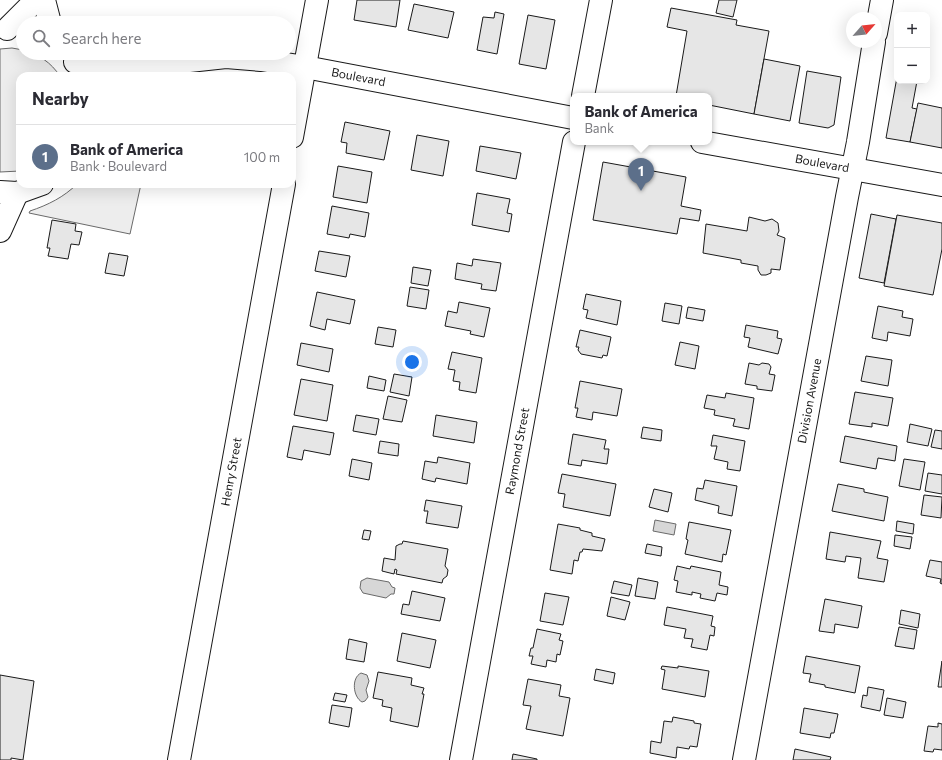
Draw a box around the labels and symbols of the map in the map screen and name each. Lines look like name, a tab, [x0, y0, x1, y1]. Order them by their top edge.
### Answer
north arrow	[846, 12, 882, 48]
street label: Boulevard	[330, 64, 387, 88]
street label: Boulevard	[794, 151, 850, 174]
pin: 1	[628, 158, 654, 191]
your location	[402, 352, 422, 372]
street label: Division Avenue	[794, 357, 823, 444]
street label: Raymond Street	[502, 406, 531, 496]
street label: Henry Street	[217, 436, 244, 507]

